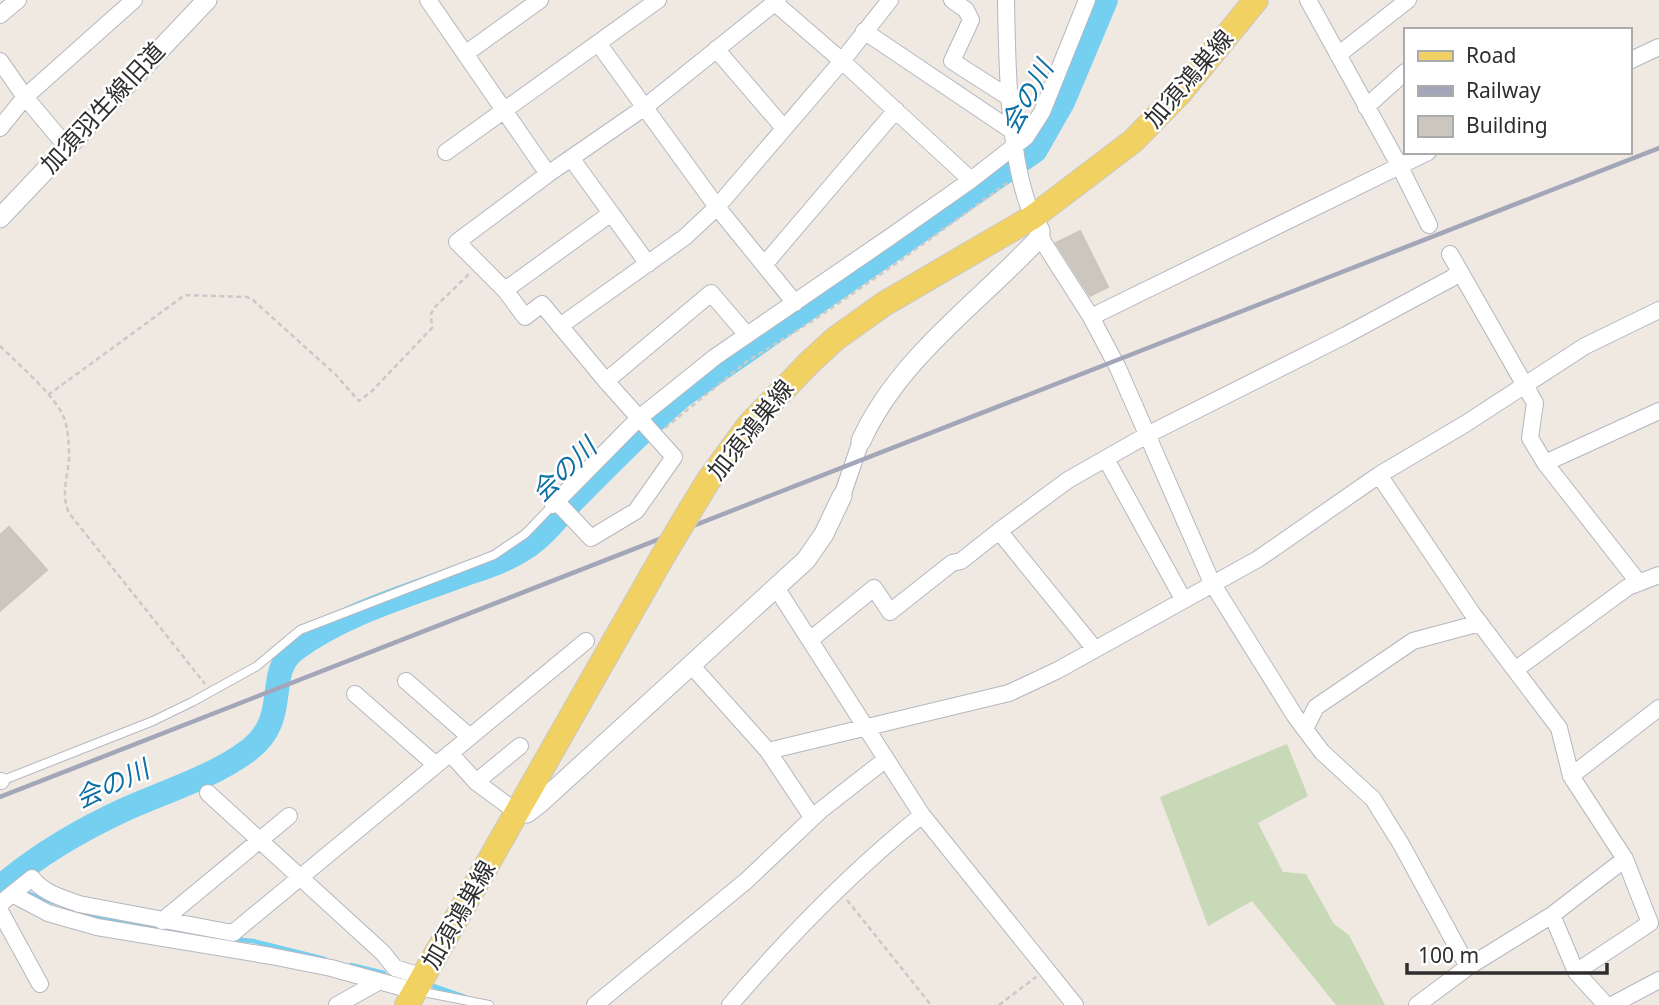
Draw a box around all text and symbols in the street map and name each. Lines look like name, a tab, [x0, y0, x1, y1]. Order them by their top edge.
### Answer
street label: 加須鴻巣線	[1136, 22, 1240, 134]
legend	[1404, 28, 1631, 154]
street label: 加須羽生線旧道	[33, 34, 171, 180]
text: Road	[1466, 41, 1516, 69]
water label: 会の川	[991, 51, 1062, 139]
text: Railway	[1466, 76, 1541, 104]
text: Building	[1466, 111, 1548, 139]
street label: 加須鴻巣線	[699, 372, 800, 486]
water label: 会の川	[523, 427, 606, 509]
water label: 会の川	[69, 749, 157, 816]
street label: 加須鴻巣線	[413, 854, 502, 974]
scale bar	[1407, 932, 1606, 976]
text: 100 m	[1418, 941, 1479, 969]

